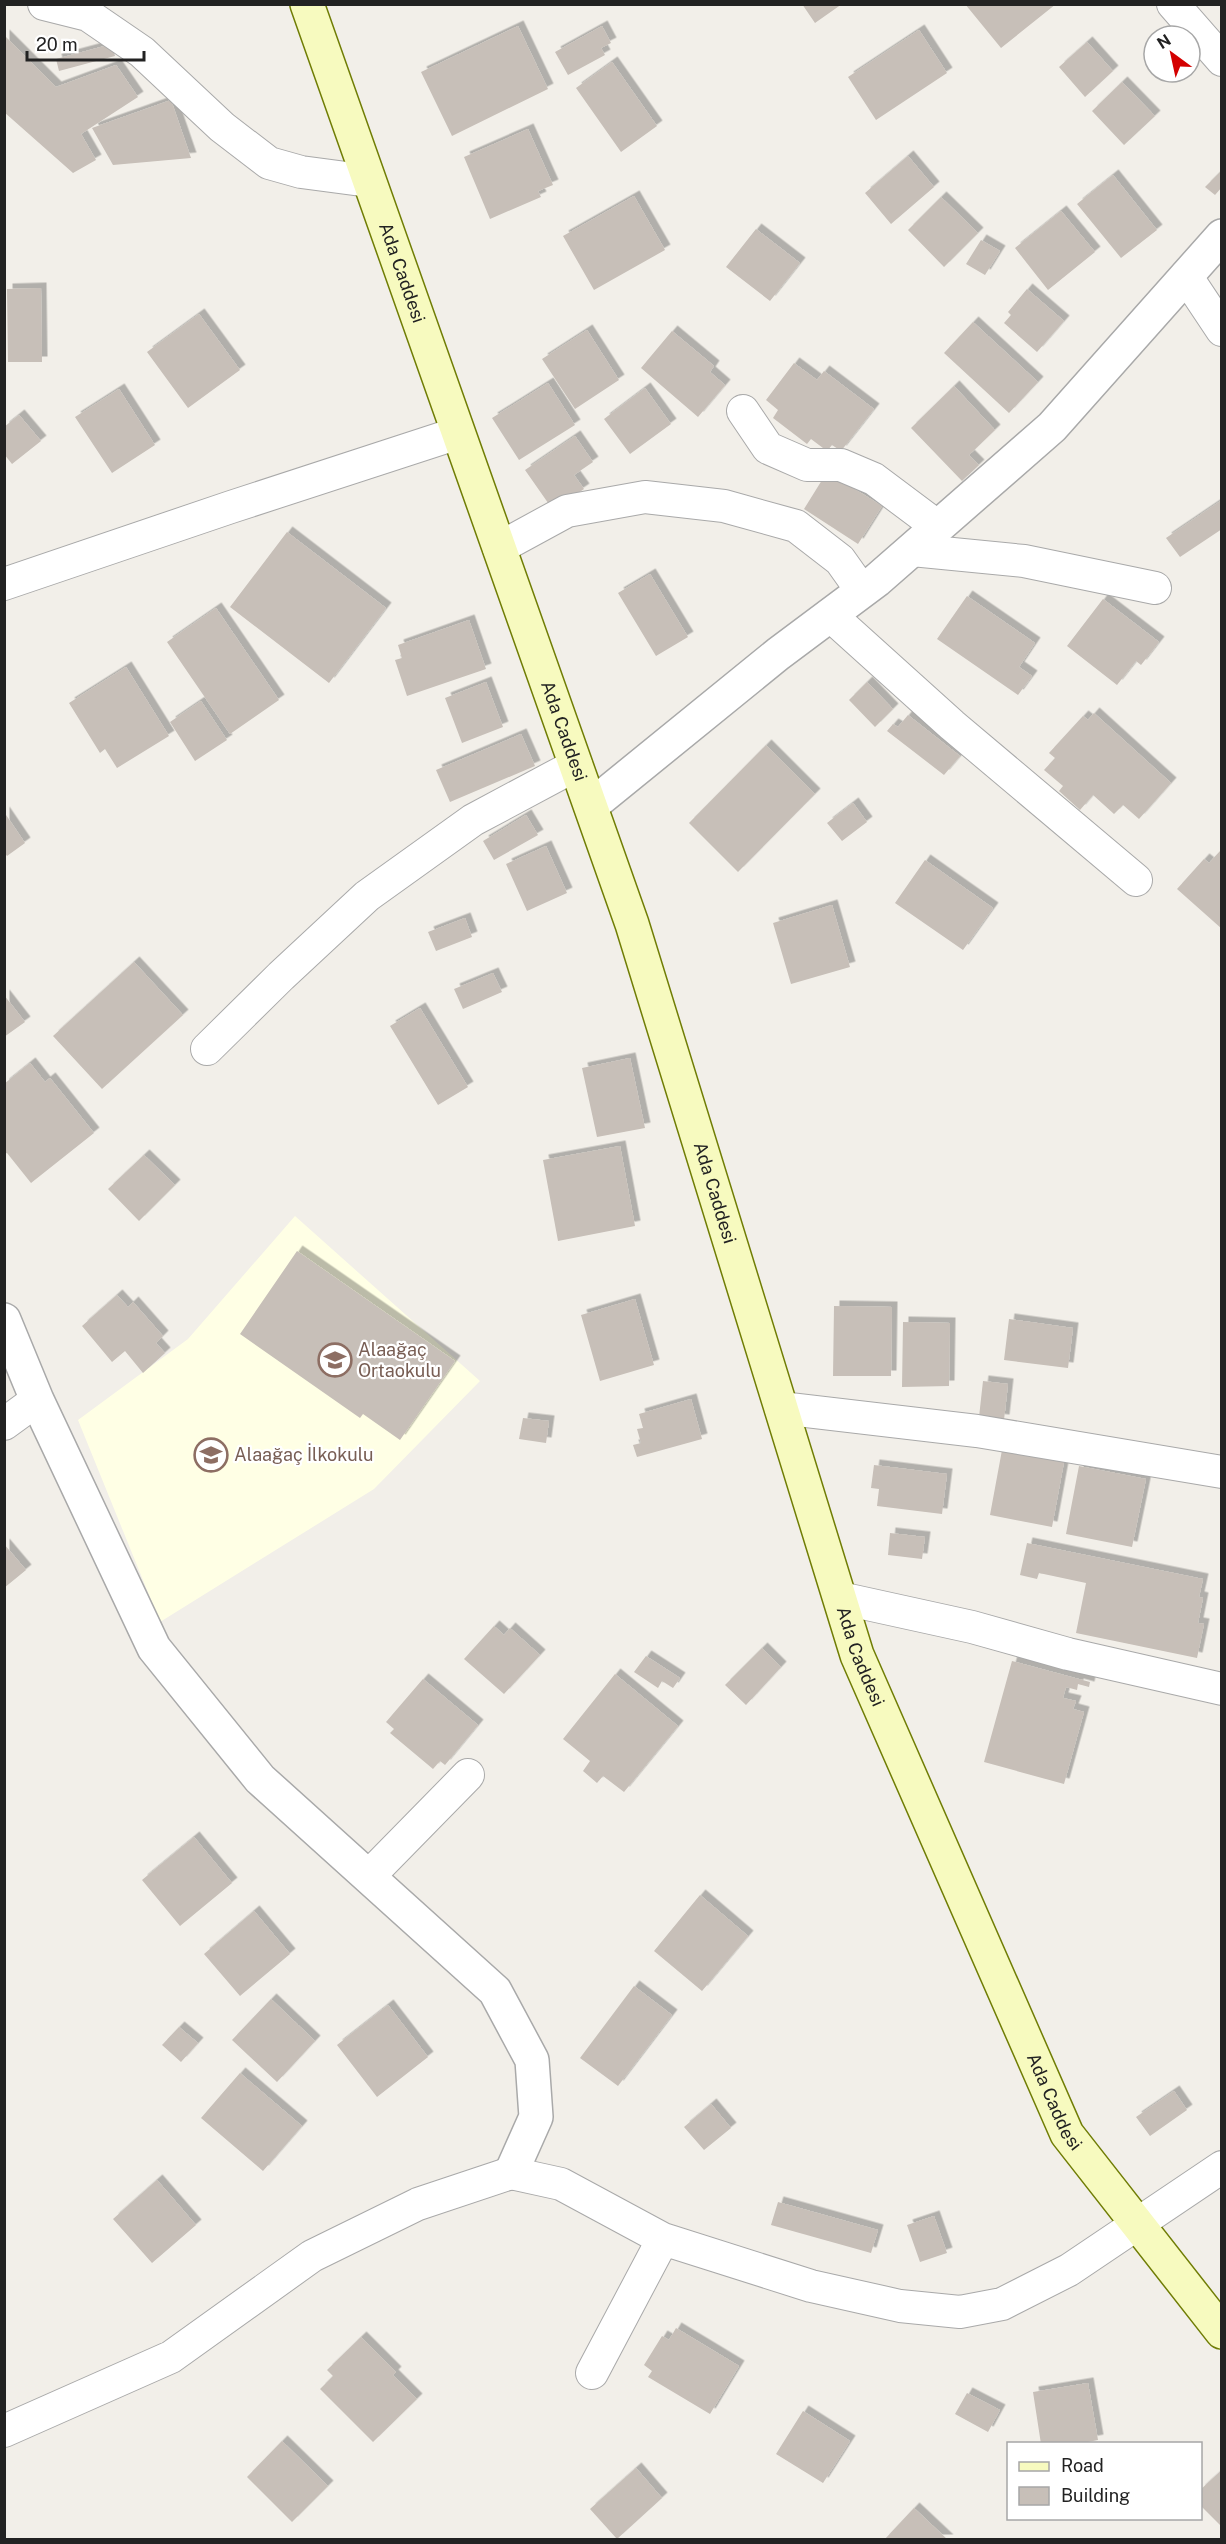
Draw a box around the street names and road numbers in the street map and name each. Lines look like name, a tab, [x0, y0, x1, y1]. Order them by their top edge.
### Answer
street label: Ada Caddesi	[375, 220, 430, 326]
street label: Ada Caddesi	[537, 678, 592, 784]
street label: Ada Caddesi	[690, 1139, 741, 1246]
street label: Ada Caddesi	[833, 1604, 889, 1709]
street label: Ada Caddesi	[1023, 2050, 1087, 2154]

